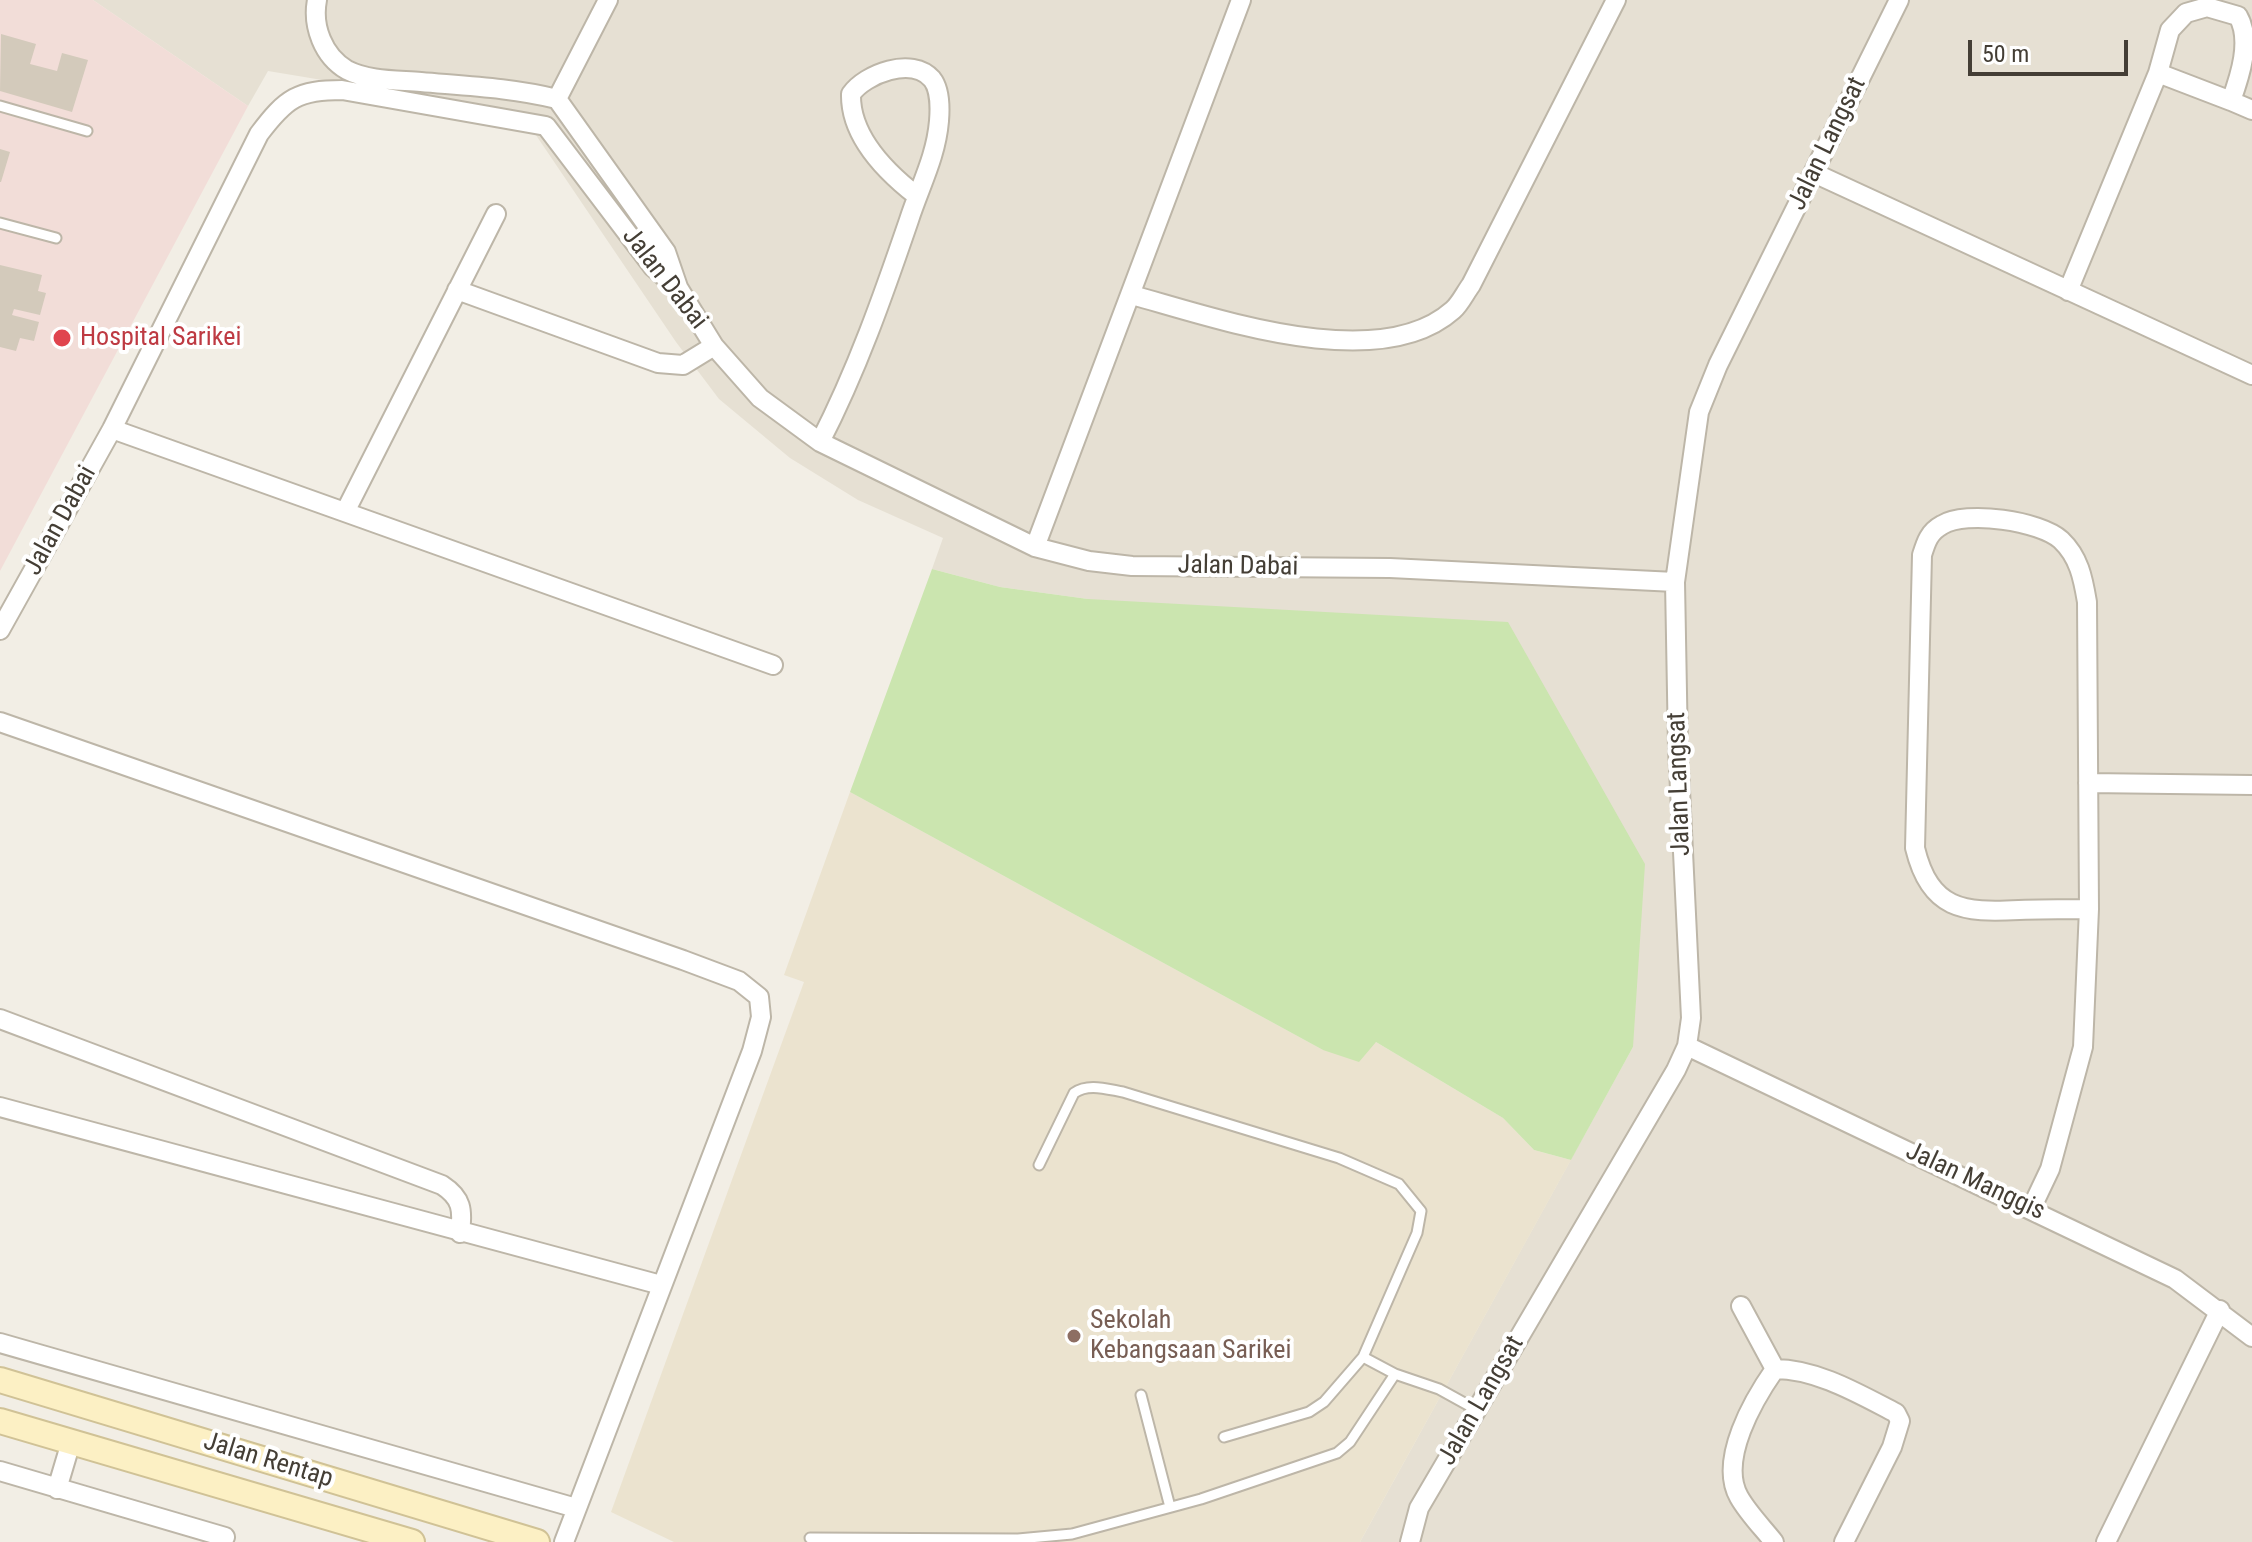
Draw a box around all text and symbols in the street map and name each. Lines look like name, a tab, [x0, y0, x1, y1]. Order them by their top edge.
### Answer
scale bar	[1972, 24, 2132, 74]
text: 50 m	[1982, 40, 2029, 68]
street label: Jalan Langsat	[1782, 72, 1874, 216]
street label: Jalan Dabai	[615, 222, 713, 336]
place label: Hospital Sarikei	[80, 322, 241, 354]
marker: Hospital Sarikei	[51, 327, 73, 349]
street label: Jalan Dabai	[18, 461, 104, 581]
street label: Jalan Dabai	[1177, 550, 1299, 584]
street label: Jalan Langsat	[1662, 711, 1698, 857]
street label: Jalan Manggis	[1900, 1136, 2050, 1228]
place label: Sekolah Kebangsaan Sarikei	[1090, 1305, 1292, 1366]
marker: Sekolah Kebangsaan Sarikei	[1065, 1327, 1083, 1345]
street label: Jalan Langsat	[1432, 1331, 1532, 1471]
street label: Jalan Rentap	[200, 1427, 336, 1495]

